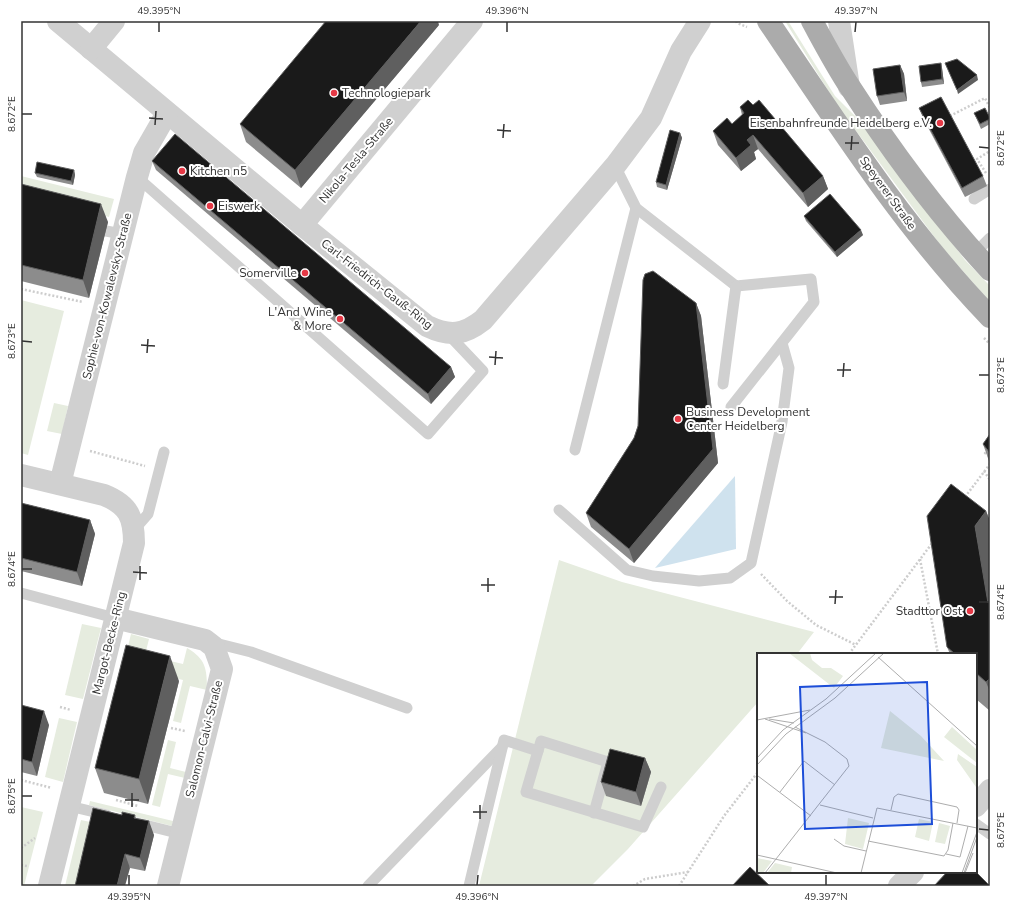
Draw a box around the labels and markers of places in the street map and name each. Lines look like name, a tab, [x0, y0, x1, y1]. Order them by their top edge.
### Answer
place label: Technologiepark	[342, 85, 432, 101]
marker: Technologiepark	[329, 88, 339, 98]
place label: Eisenbahnfreunde Heidelberg e.V.	[750, 115, 932, 131]
marker: Eisenbahnfreunde Heidelberg e.V.	[935, 118, 945, 128]
place label: Kitchen n5	[190, 163, 247, 179]
marker: Kitchen n5	[177, 166, 187, 176]
place label: Eiswerk	[218, 198, 261, 214]
marker: Eiswerk	[205, 201, 215, 211]
place label: Somerville	[239, 265, 297, 281]
marker: Somerville	[300, 268, 310, 278]
place label: L'And Wine & More	[268, 304, 332, 334]
marker: L'And Wine & More	[335, 314, 345, 324]
place label: Business Development Center Heidelberg	[686, 404, 811, 434]
marker: Business Development Center Heidelberg	[673, 414, 683, 424]
place label: Stadttor Ost	[896, 603, 963, 619]
marker: Stadttor Ost	[965, 606, 975, 616]

